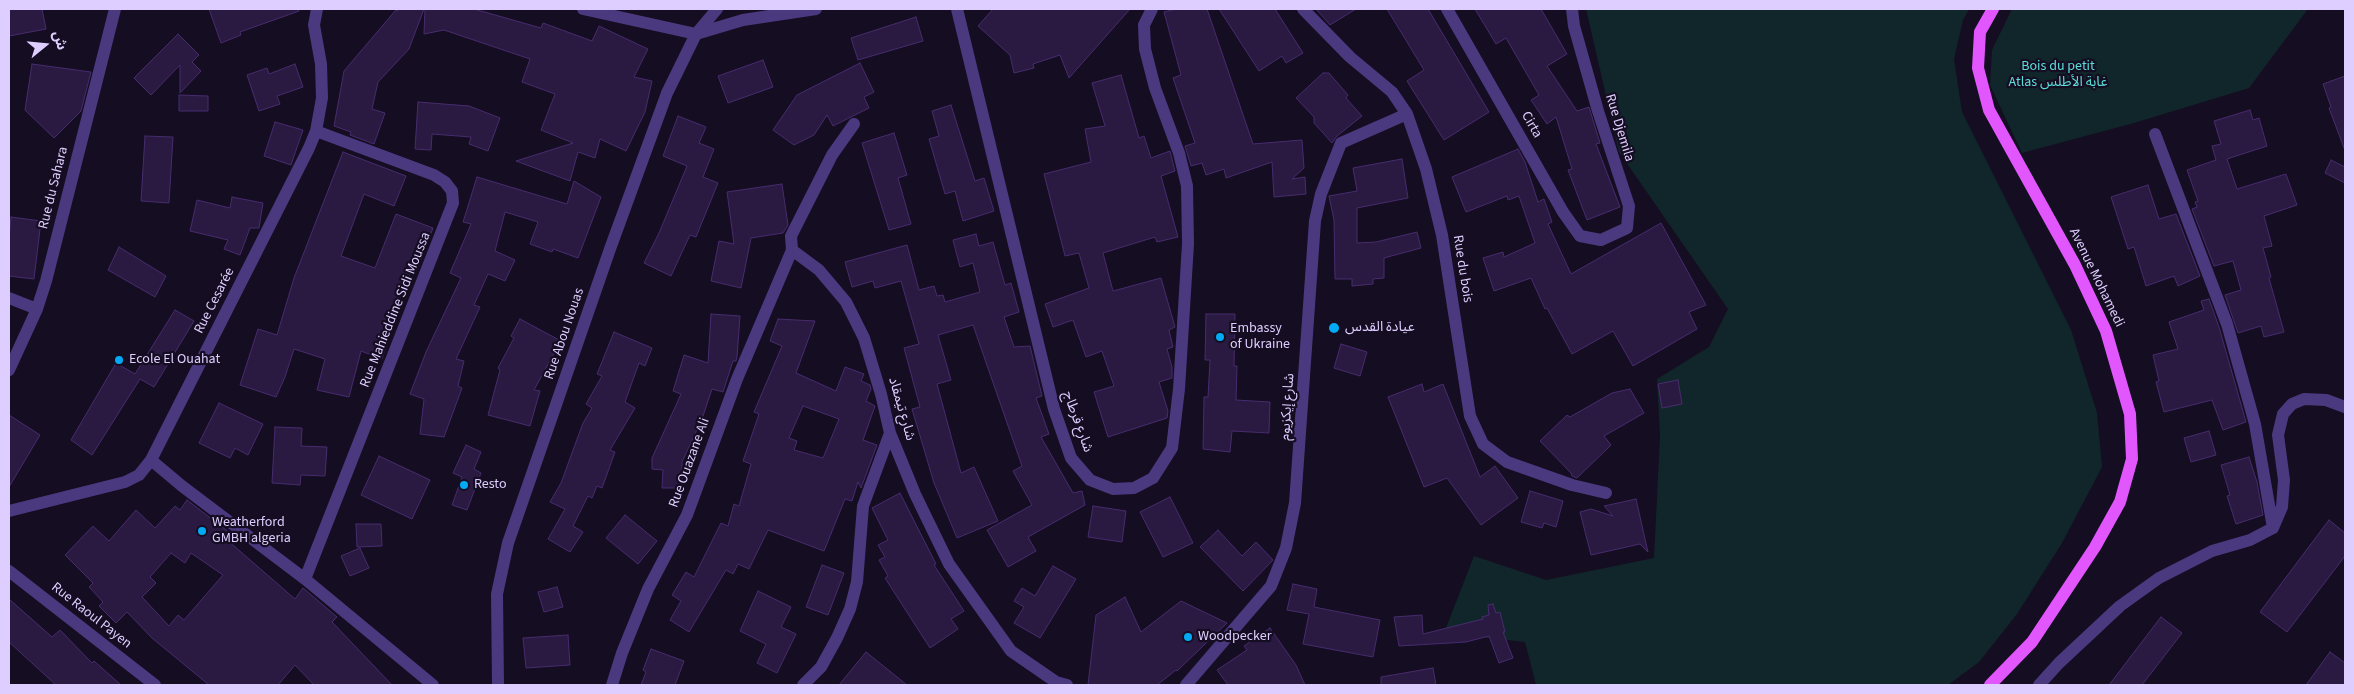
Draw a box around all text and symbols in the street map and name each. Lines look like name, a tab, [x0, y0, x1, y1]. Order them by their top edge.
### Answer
north arrow	[20, 20, 70, 70]
text: ش	[47, 29, 72, 53]
park label: Bois du petit Atlas غابة الأطلس	[2009, 59, 2107, 92]
street label: Rue Djemila	[1601, 92, 1637, 164]
street label: Cirta	[1517, 109, 1545, 141]
street label: Rue du Sahara	[36, 145, 72, 231]
street label: Avenue Mohamedi	[2065, 226, 2127, 330]
street label: Rue Mahieddine Sidi Moussa	[357, 230, 435, 390]
street label: Rue du bois	[1448, 234, 1476, 304]
street label: Rue Cesarée	[191, 265, 239, 337]
street label: Rue Abou Nouas	[541, 286, 589, 382]
place label: عيادة القدس	[1345, 320, 1415, 336]
place label: Embassy of Ukraine	[1230, 321, 1290, 354]
marker: عيادة القدس	[1327, 321, 1341, 335]
marker: Embassy of Ukraine	[1214, 331, 1226, 343]
place label: Ecole El Ouahat	[129, 352, 220, 368]
marker: Ecole El Ouahat	[113, 354, 125, 366]
street label: شارع إيكزيوم	[1277, 373, 1299, 441]
street label: شارع تيمقاد	[884, 375, 918, 443]
street label: شارع قرطاج	[1058, 389, 1096, 455]
street label: Rue Ouazane Ali	[666, 416, 714, 510]
place label: Resto	[474, 477, 506, 493]
marker: Resto	[458, 479, 470, 491]
place label: Weatherford GMBH algeria	[212, 515, 291, 548]
marker: Weatherford GMBH algeria	[196, 525, 208, 537]
street label: Rue Raoul Payen	[47, 579, 135, 653]
place label: Woodpecker	[1198, 629, 1272, 645]
marker: Woodpecker	[1182, 631, 1194, 643]

